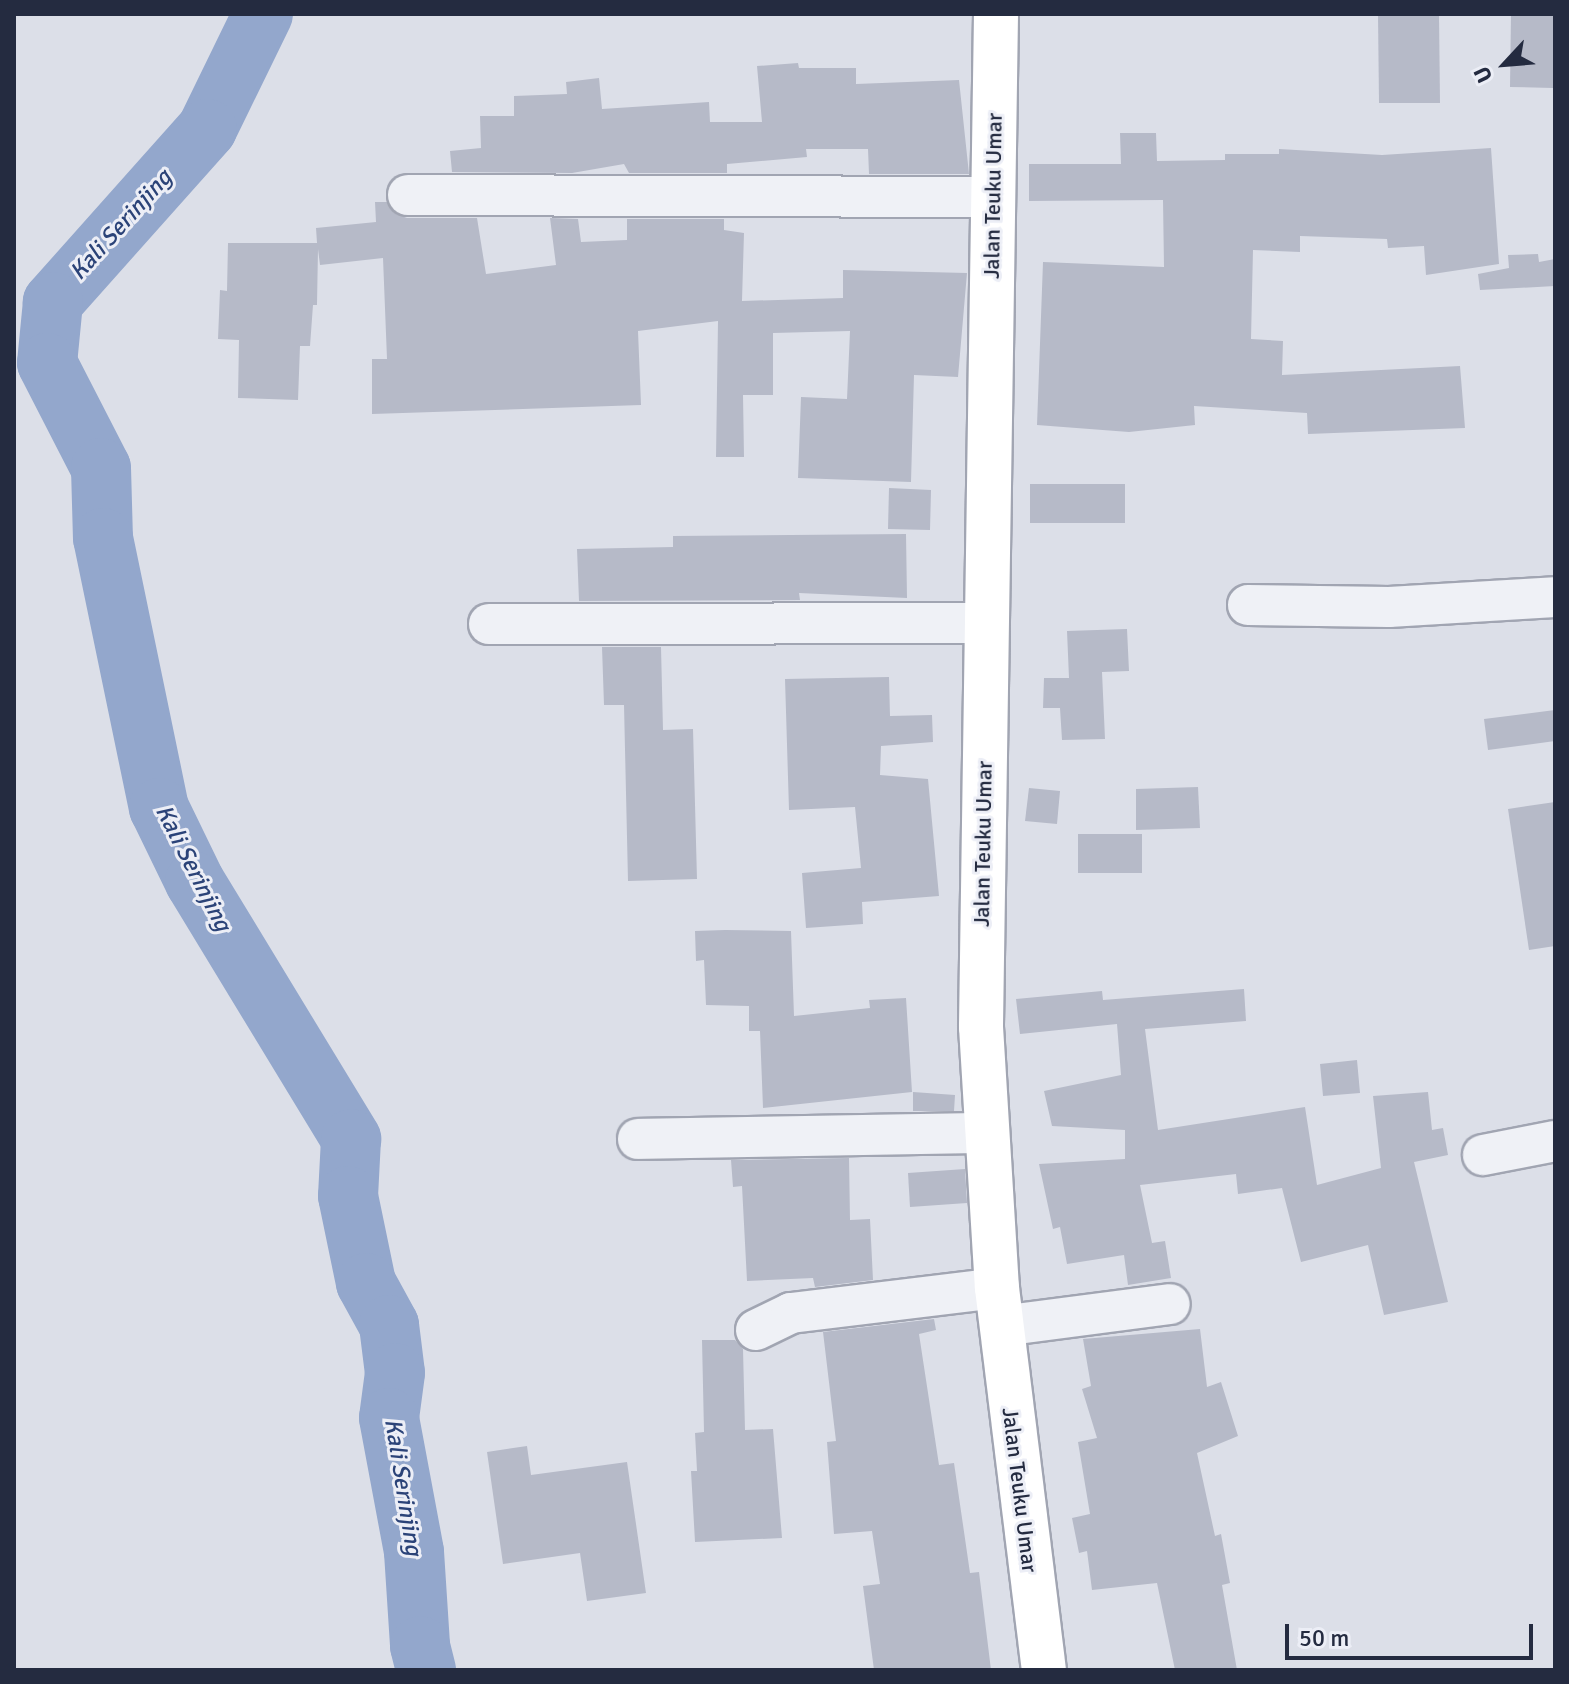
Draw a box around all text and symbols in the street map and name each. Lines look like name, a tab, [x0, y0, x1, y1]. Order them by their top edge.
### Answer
north arrow	[1465, 24, 1545, 104]
text: U	[1468, 62, 1498, 87]
street label: Jalan Teuku Umar	[978, 113, 1008, 279]
water label: Kali Serinjing	[64, 164, 178, 286]
street label: Jalan Teuku Umar	[968, 761, 998, 927]
water label: Kali Serinjing	[149, 800, 237, 936]
street label: Jalan Teuku Umar	[997, 1406, 1043, 1574]
water label: Kali Serinjing	[378, 1416, 428, 1558]
scale bar	[1289, 1608, 1537, 1658]
text: 50 m	[1299, 1623, 1349, 1653]

